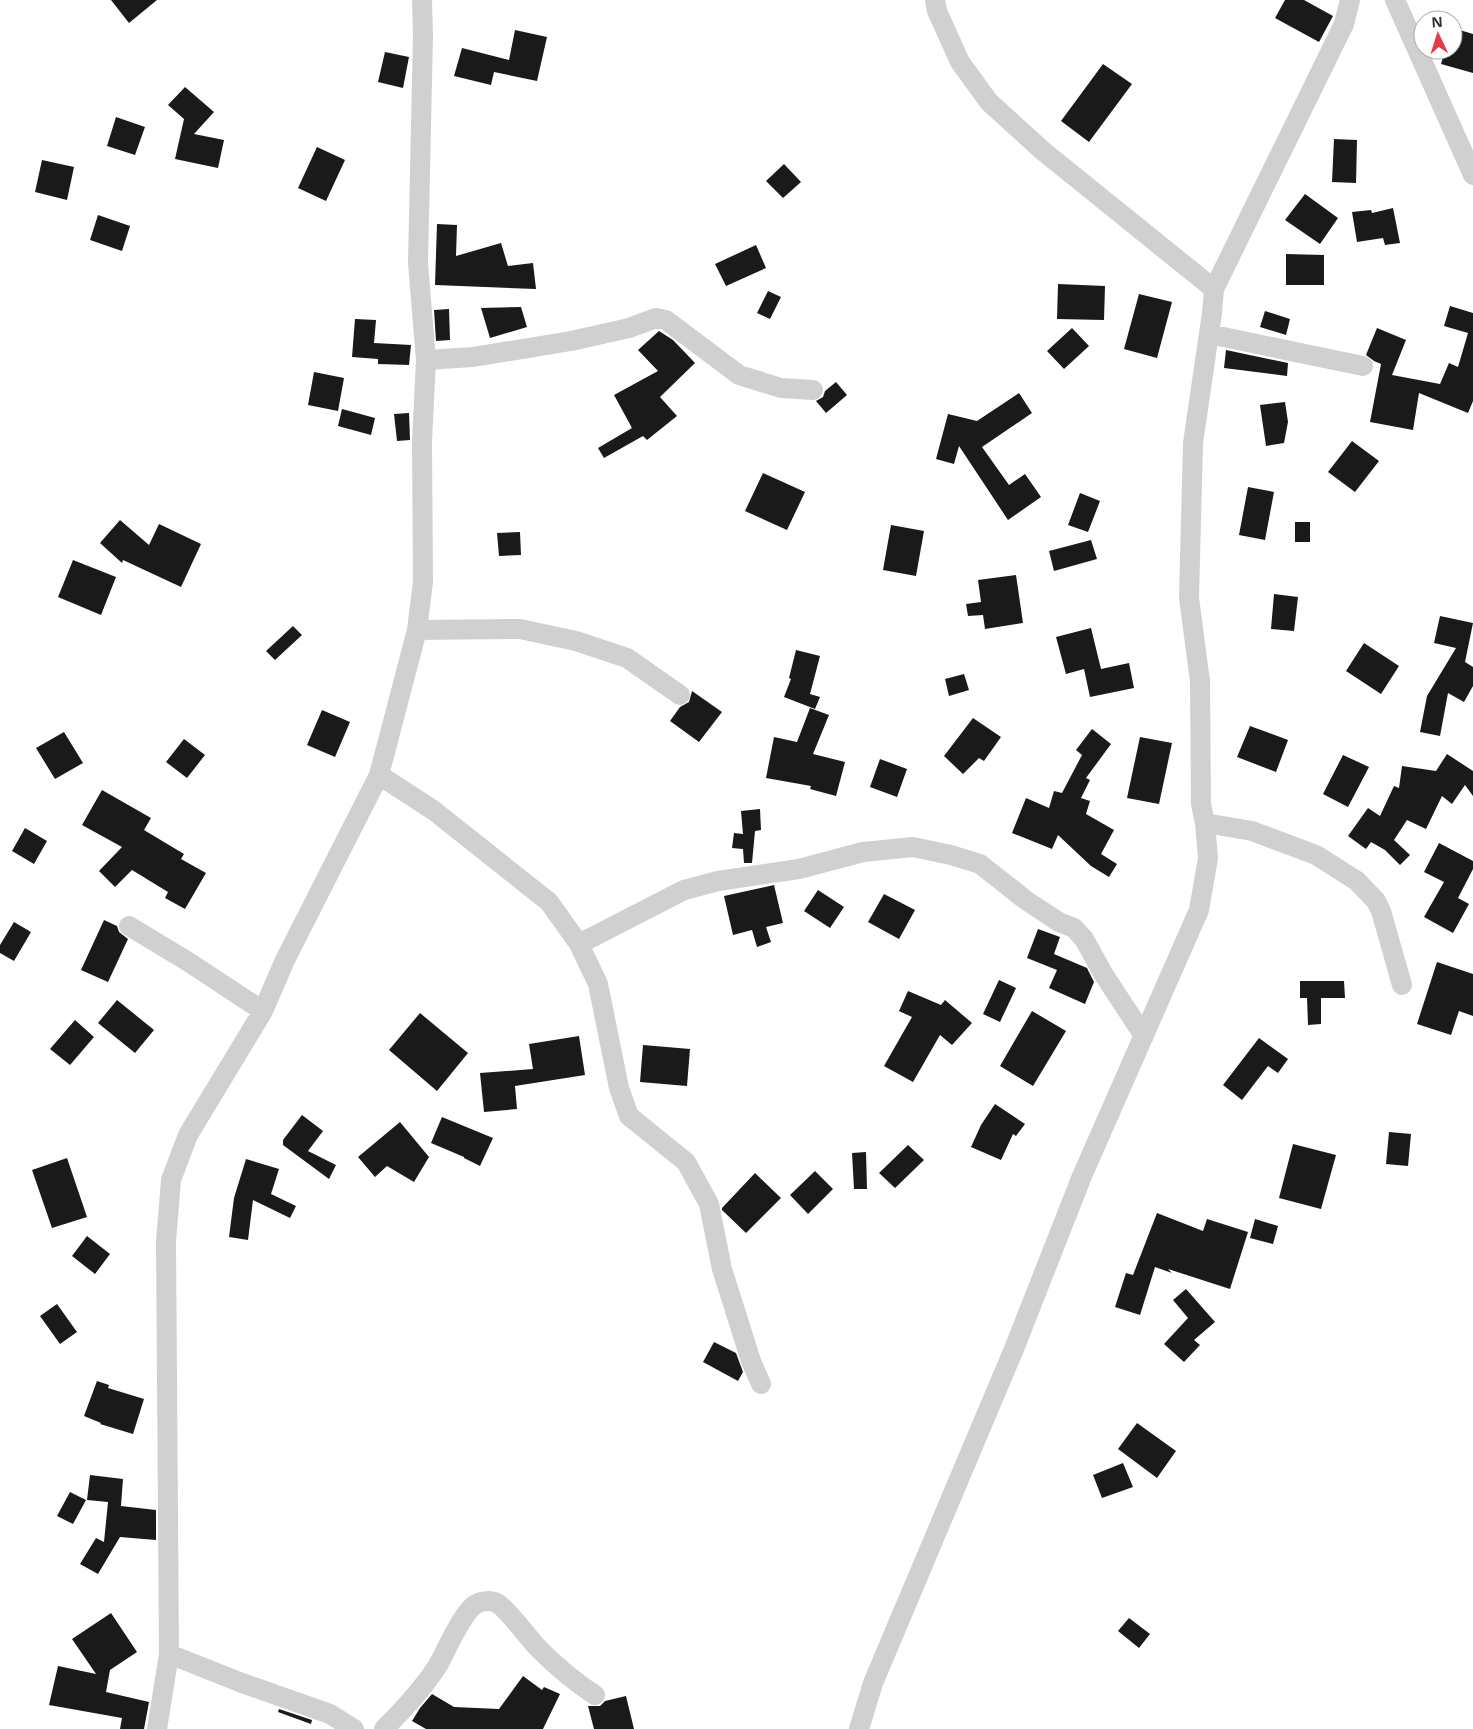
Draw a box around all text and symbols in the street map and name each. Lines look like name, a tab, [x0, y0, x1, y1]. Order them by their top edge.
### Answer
north arrow	[1413, 10, 1463, 60]
text: N	[1431, 12, 1443, 31]

